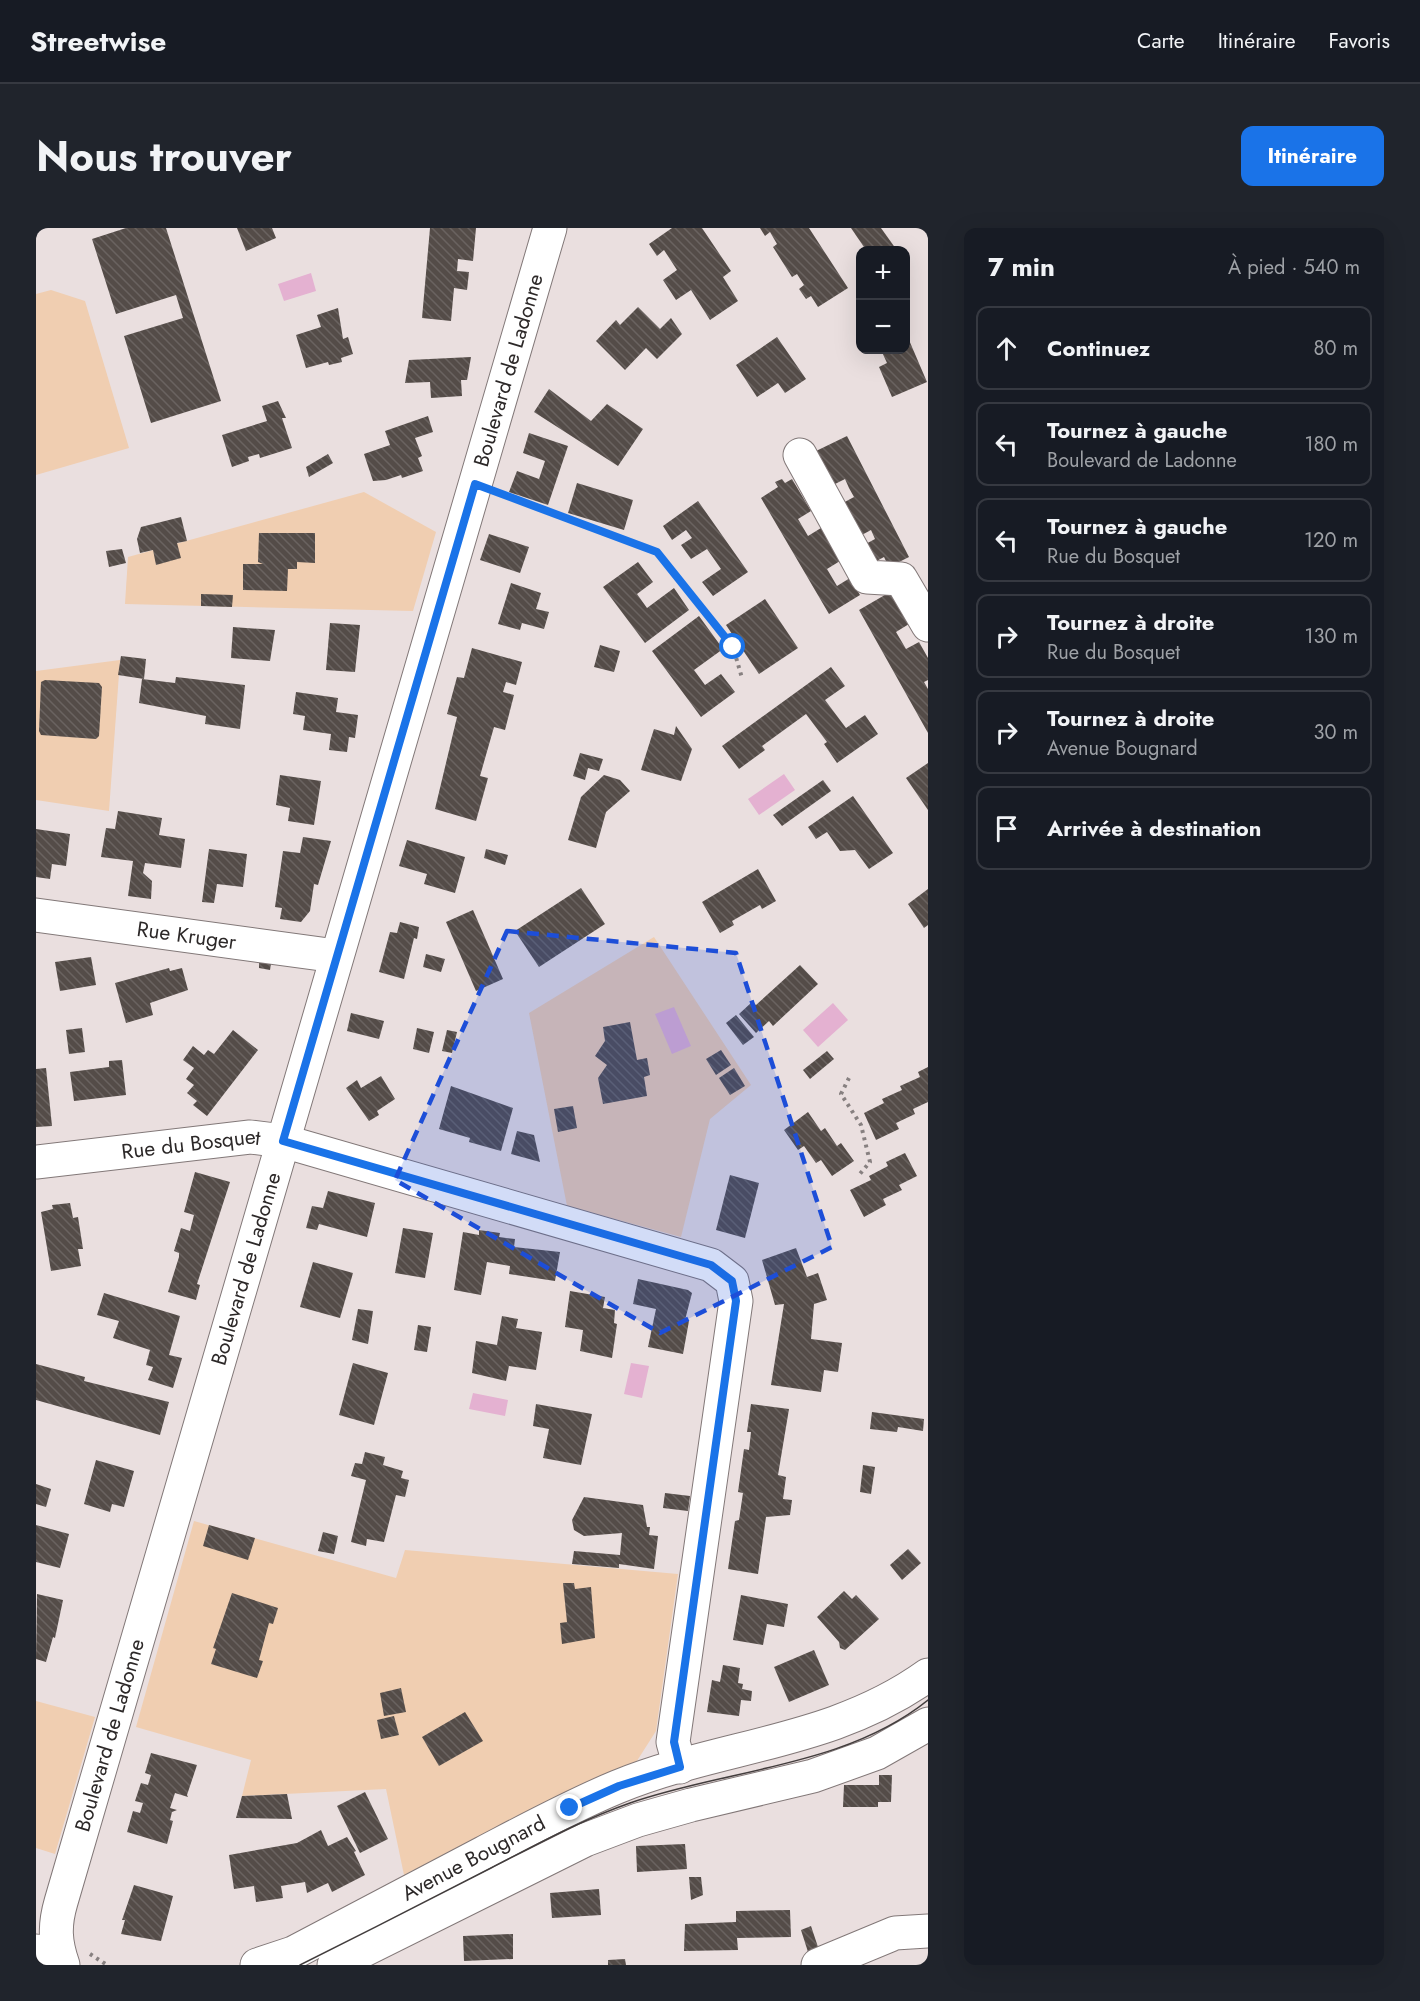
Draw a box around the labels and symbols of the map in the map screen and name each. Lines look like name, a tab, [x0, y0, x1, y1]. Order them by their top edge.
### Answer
street label: Boulevard de Ladonne	[466, 270, 551, 470]
route start	[719, 633, 745, 659]
street label: Rue Kruger	[135, 914, 239, 957]
street label: Rue du Bosquet	[120, 1121, 262, 1167]
street label: Boulevard de Ladonne	[204, 1169, 288, 1369]
street label: Boulevard de Ladonne	[67, 1635, 152, 1835]
route end	[556, 1794, 582, 1820]
street label: Avenue Bougnard	[396, 1808, 551, 1908]

